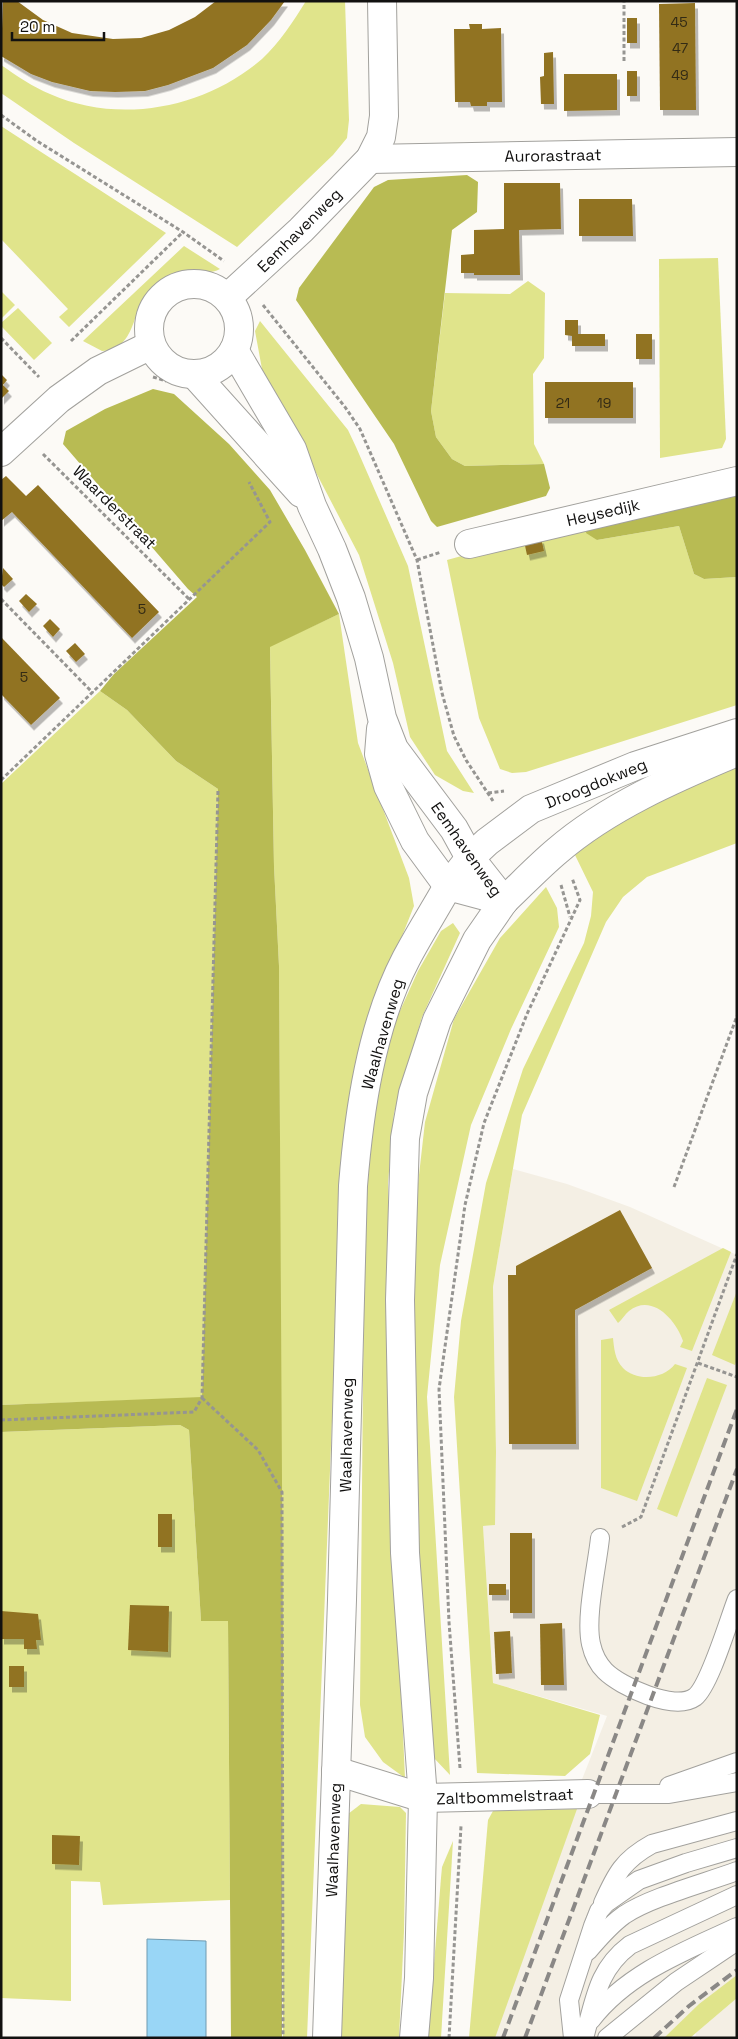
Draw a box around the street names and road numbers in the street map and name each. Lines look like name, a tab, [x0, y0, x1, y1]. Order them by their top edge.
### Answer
street label: Aurorastraat	[504, 144, 602, 167]
street label: Eemhavenweg	[253, 184, 346, 277]
street label: Waarderstraat	[68, 461, 161, 554]
street label: Heysedijk	[564, 494, 642, 531]
street label: Droogdokweg	[542, 754, 650, 813]
street label: Eemhavenweg	[426, 798, 507, 901]
street label: Waalhavenweg	[357, 976, 408, 1092]
street label: Waalhavenweg	[335, 1378, 358, 1493]
street label: Waalhavenweg	[321, 1782, 346, 1898]
street label: Zaltbommelstraat	[436, 1784, 574, 1809]

